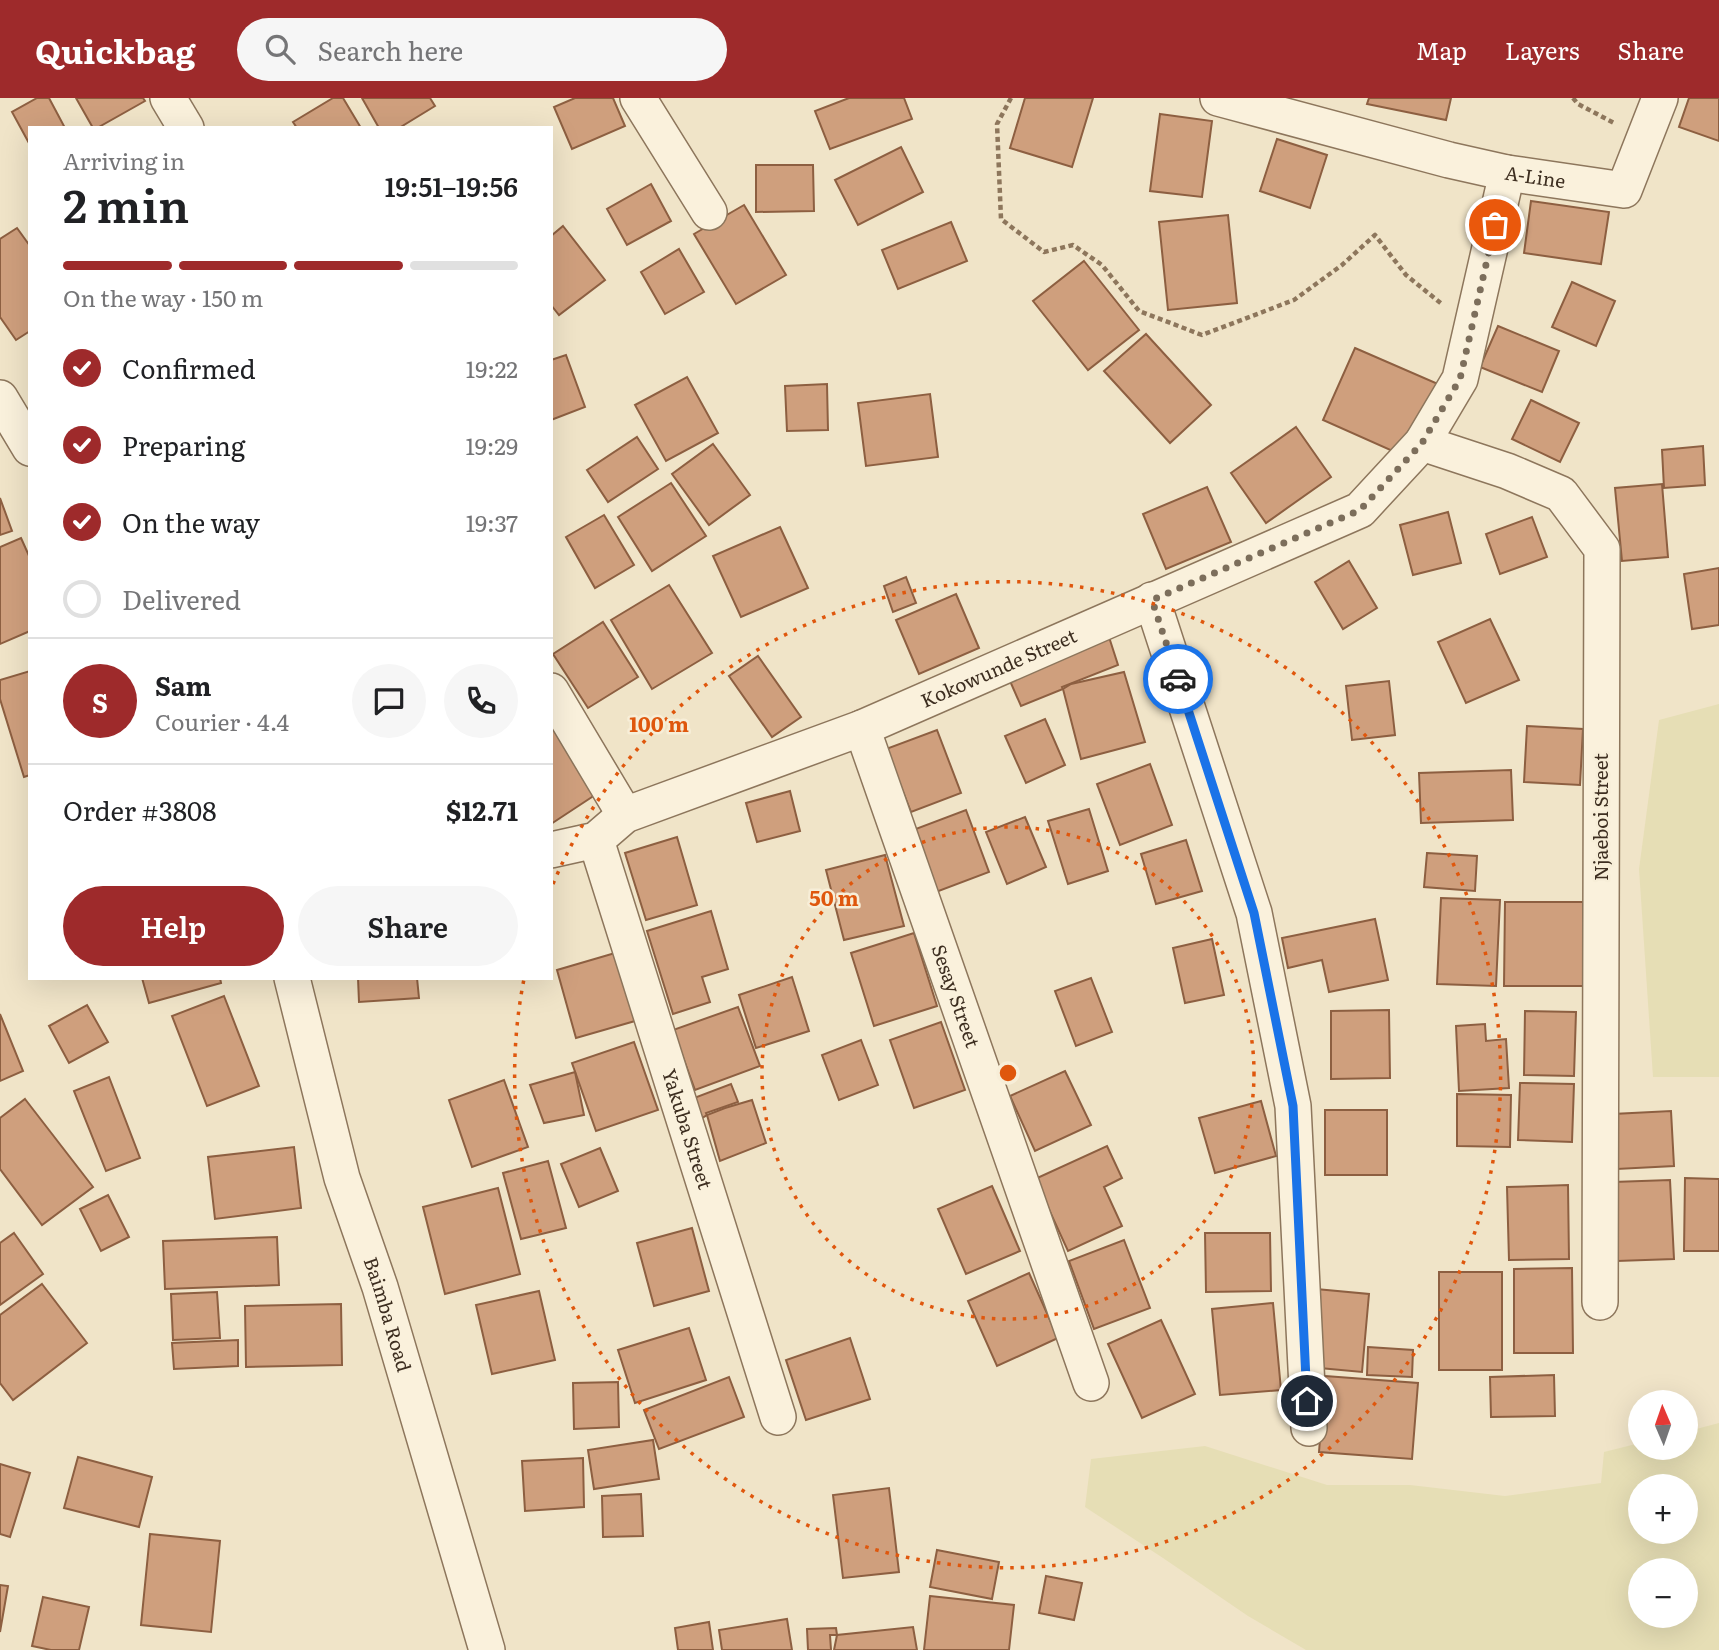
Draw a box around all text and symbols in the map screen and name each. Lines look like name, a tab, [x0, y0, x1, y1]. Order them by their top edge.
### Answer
search box	[237, 18, 727, 81]
text: Quickbag	[35, 25, 195, 74]
icon: search	[261, 30, 299, 68]
text: Search here	[317, 30, 463, 69]
text: Map	[1416, 32, 1467, 67]
text: Layers	[1505, 32, 1579, 67]
text: Share	[1617, 32, 1684, 67]
text: Arriving in	[63, 143, 185, 177]
street label: A-Line	[1503, 158, 1568, 194]
text: 19:51–19:56	[385, 166, 518, 205]
text: 2 min	[63, 169, 189, 237]
pin	[1465, 195, 1525, 255]
icon: bag	[1476, 206, 1514, 244]
text: On the way · 150 m	[63, 280, 263, 314]
text: Confirmed	[122, 348, 256, 387]
icon: check	[63, 349, 101, 387]
text: 19:22	[466, 351, 518, 385]
text: Preparing	[122, 425, 245, 464]
icon: check	[63, 426, 101, 464]
text: 19:29	[465, 428, 518, 462]
text: On the way	[122, 502, 260, 541]
icon: check	[63, 503, 101, 541]
text: 19:37	[466, 505, 518, 539]
text: Delivered	[122, 579, 241, 618]
street label: Kokowunde Street	[916, 621, 1081, 714]
courier	[1143, 644, 1213, 714]
icon: car	[1159, 660, 1197, 698]
button: chat	[352, 664, 426, 738]
button: phone	[444, 664, 518, 738]
text: Sam	[155, 665, 211, 704]
text: S	[92, 682, 108, 721]
text: Courier · 4.4	[155, 704, 289, 738]
text: 100 m	[629, 707, 689, 738]
street label: Njaeboi Street	[1586, 753, 1614, 881]
text: Order #3808	[63, 790, 216, 829]
text: $12.71	[446, 790, 518, 829]
text: 50 m	[809, 881, 859, 912]
button: Help	[63, 886, 284, 966]
button: Share	[298, 886, 518, 966]
street label: Sesay Street	[926, 940, 988, 1052]
centre of rings	[996, 1061, 1020, 1085]
street label: Yakuba Street	[656, 1065, 720, 1193]
street label: Baimba Road	[358, 1253, 419, 1375]
pin	[1277, 1371, 1337, 1431]
icon: home	[1288, 1382, 1326, 1420]
north arrow	[1628, 1390, 1698, 1460]
map controls	[1628, 1390, 1698, 1628]
button: +	[1628, 1474, 1698, 1544]
button: −	[1628, 1558, 1698, 1628]

